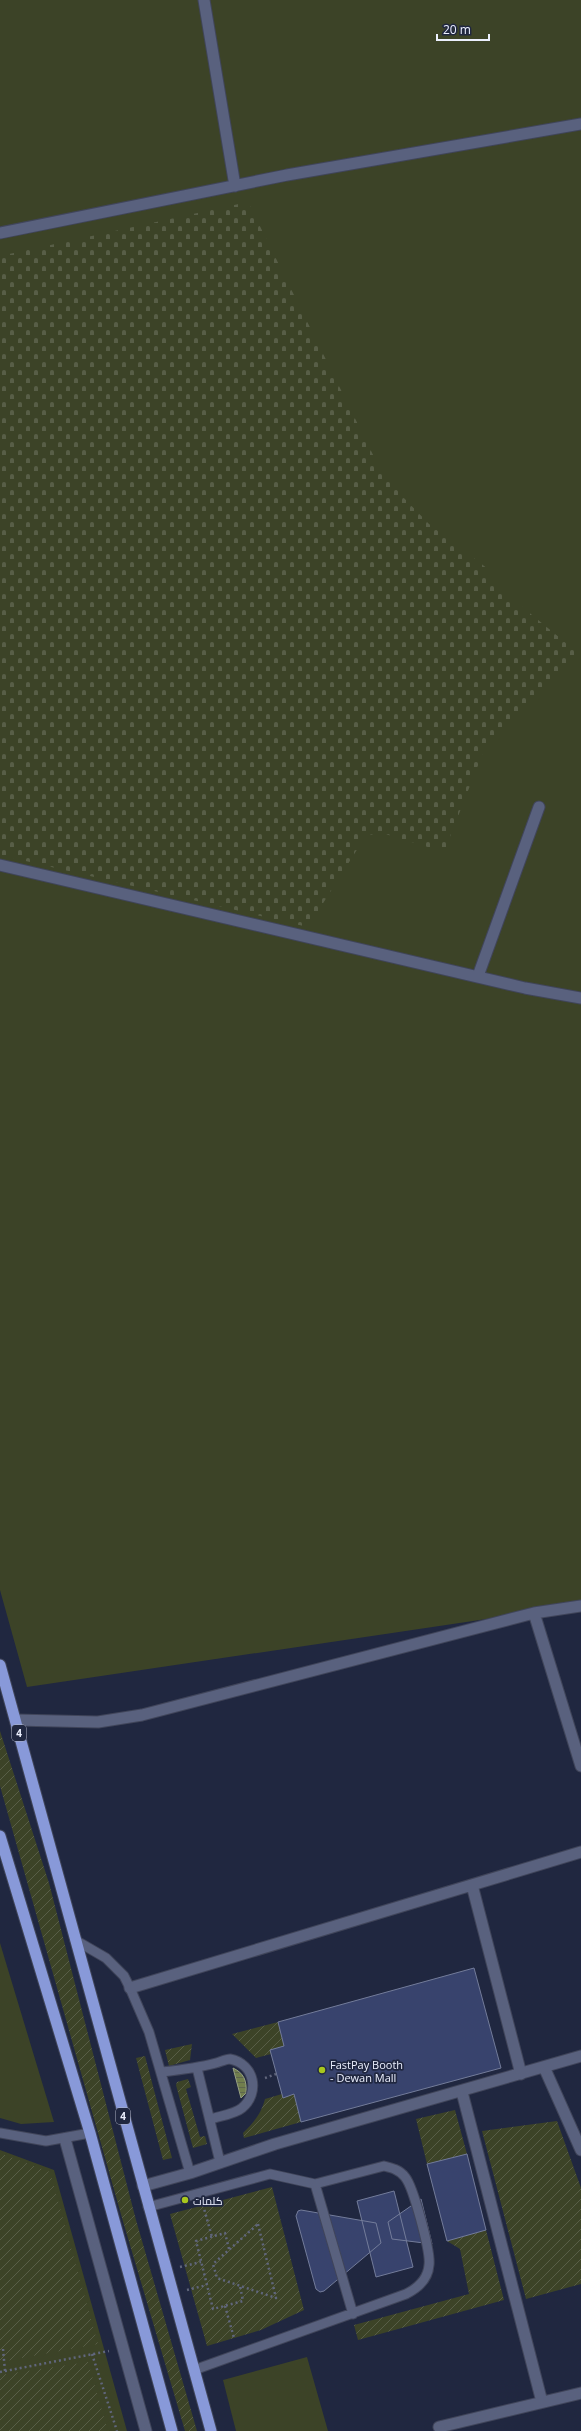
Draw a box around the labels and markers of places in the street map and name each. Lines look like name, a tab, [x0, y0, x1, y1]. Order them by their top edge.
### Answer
place label: FastPay Booth - Dewan Mall	[330, 2057, 403, 2085]
marker: FastPay Booth - Dewan Mall	[317, 2065, 327, 2075]
place label: كلمات	[193, 2193, 223, 2208]
marker: كلمات	[180, 2195, 190, 2205]

